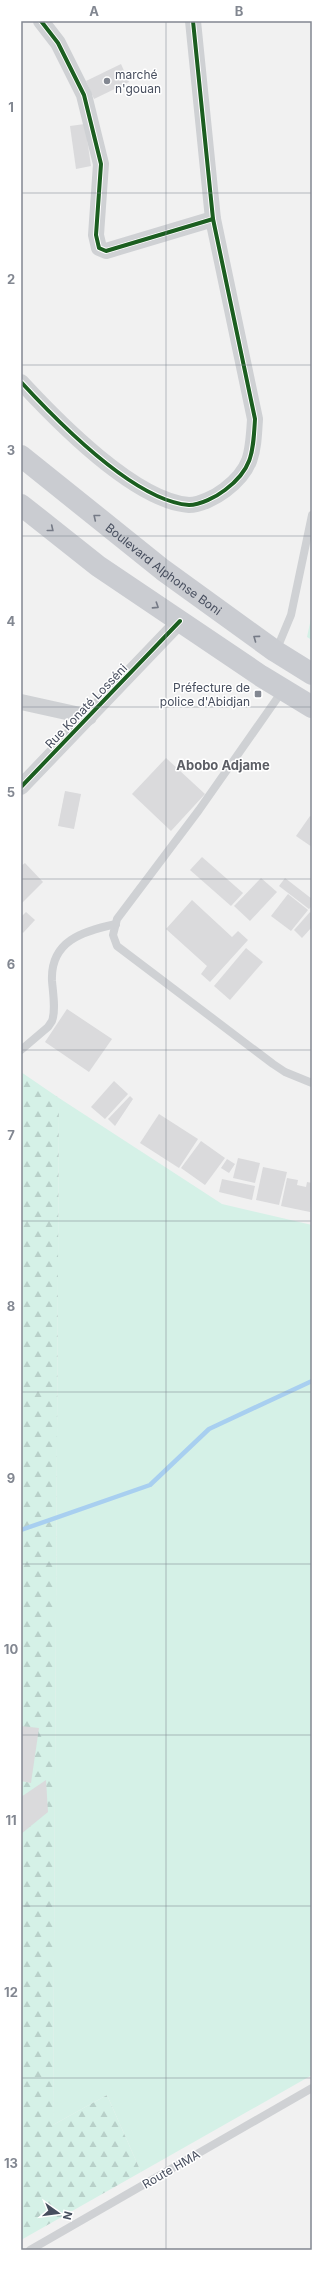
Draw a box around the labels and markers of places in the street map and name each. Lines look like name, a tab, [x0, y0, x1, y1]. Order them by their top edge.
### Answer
place label: marché n'gouan	[115, 67, 161, 96]
marker: marché n'gouan	[102, 76, 112, 86]
place label: Préfecture de police d'Abidjan	[160, 680, 250, 709]
marker: Préfecture de police d'Abidjan	[253, 689, 263, 699]

